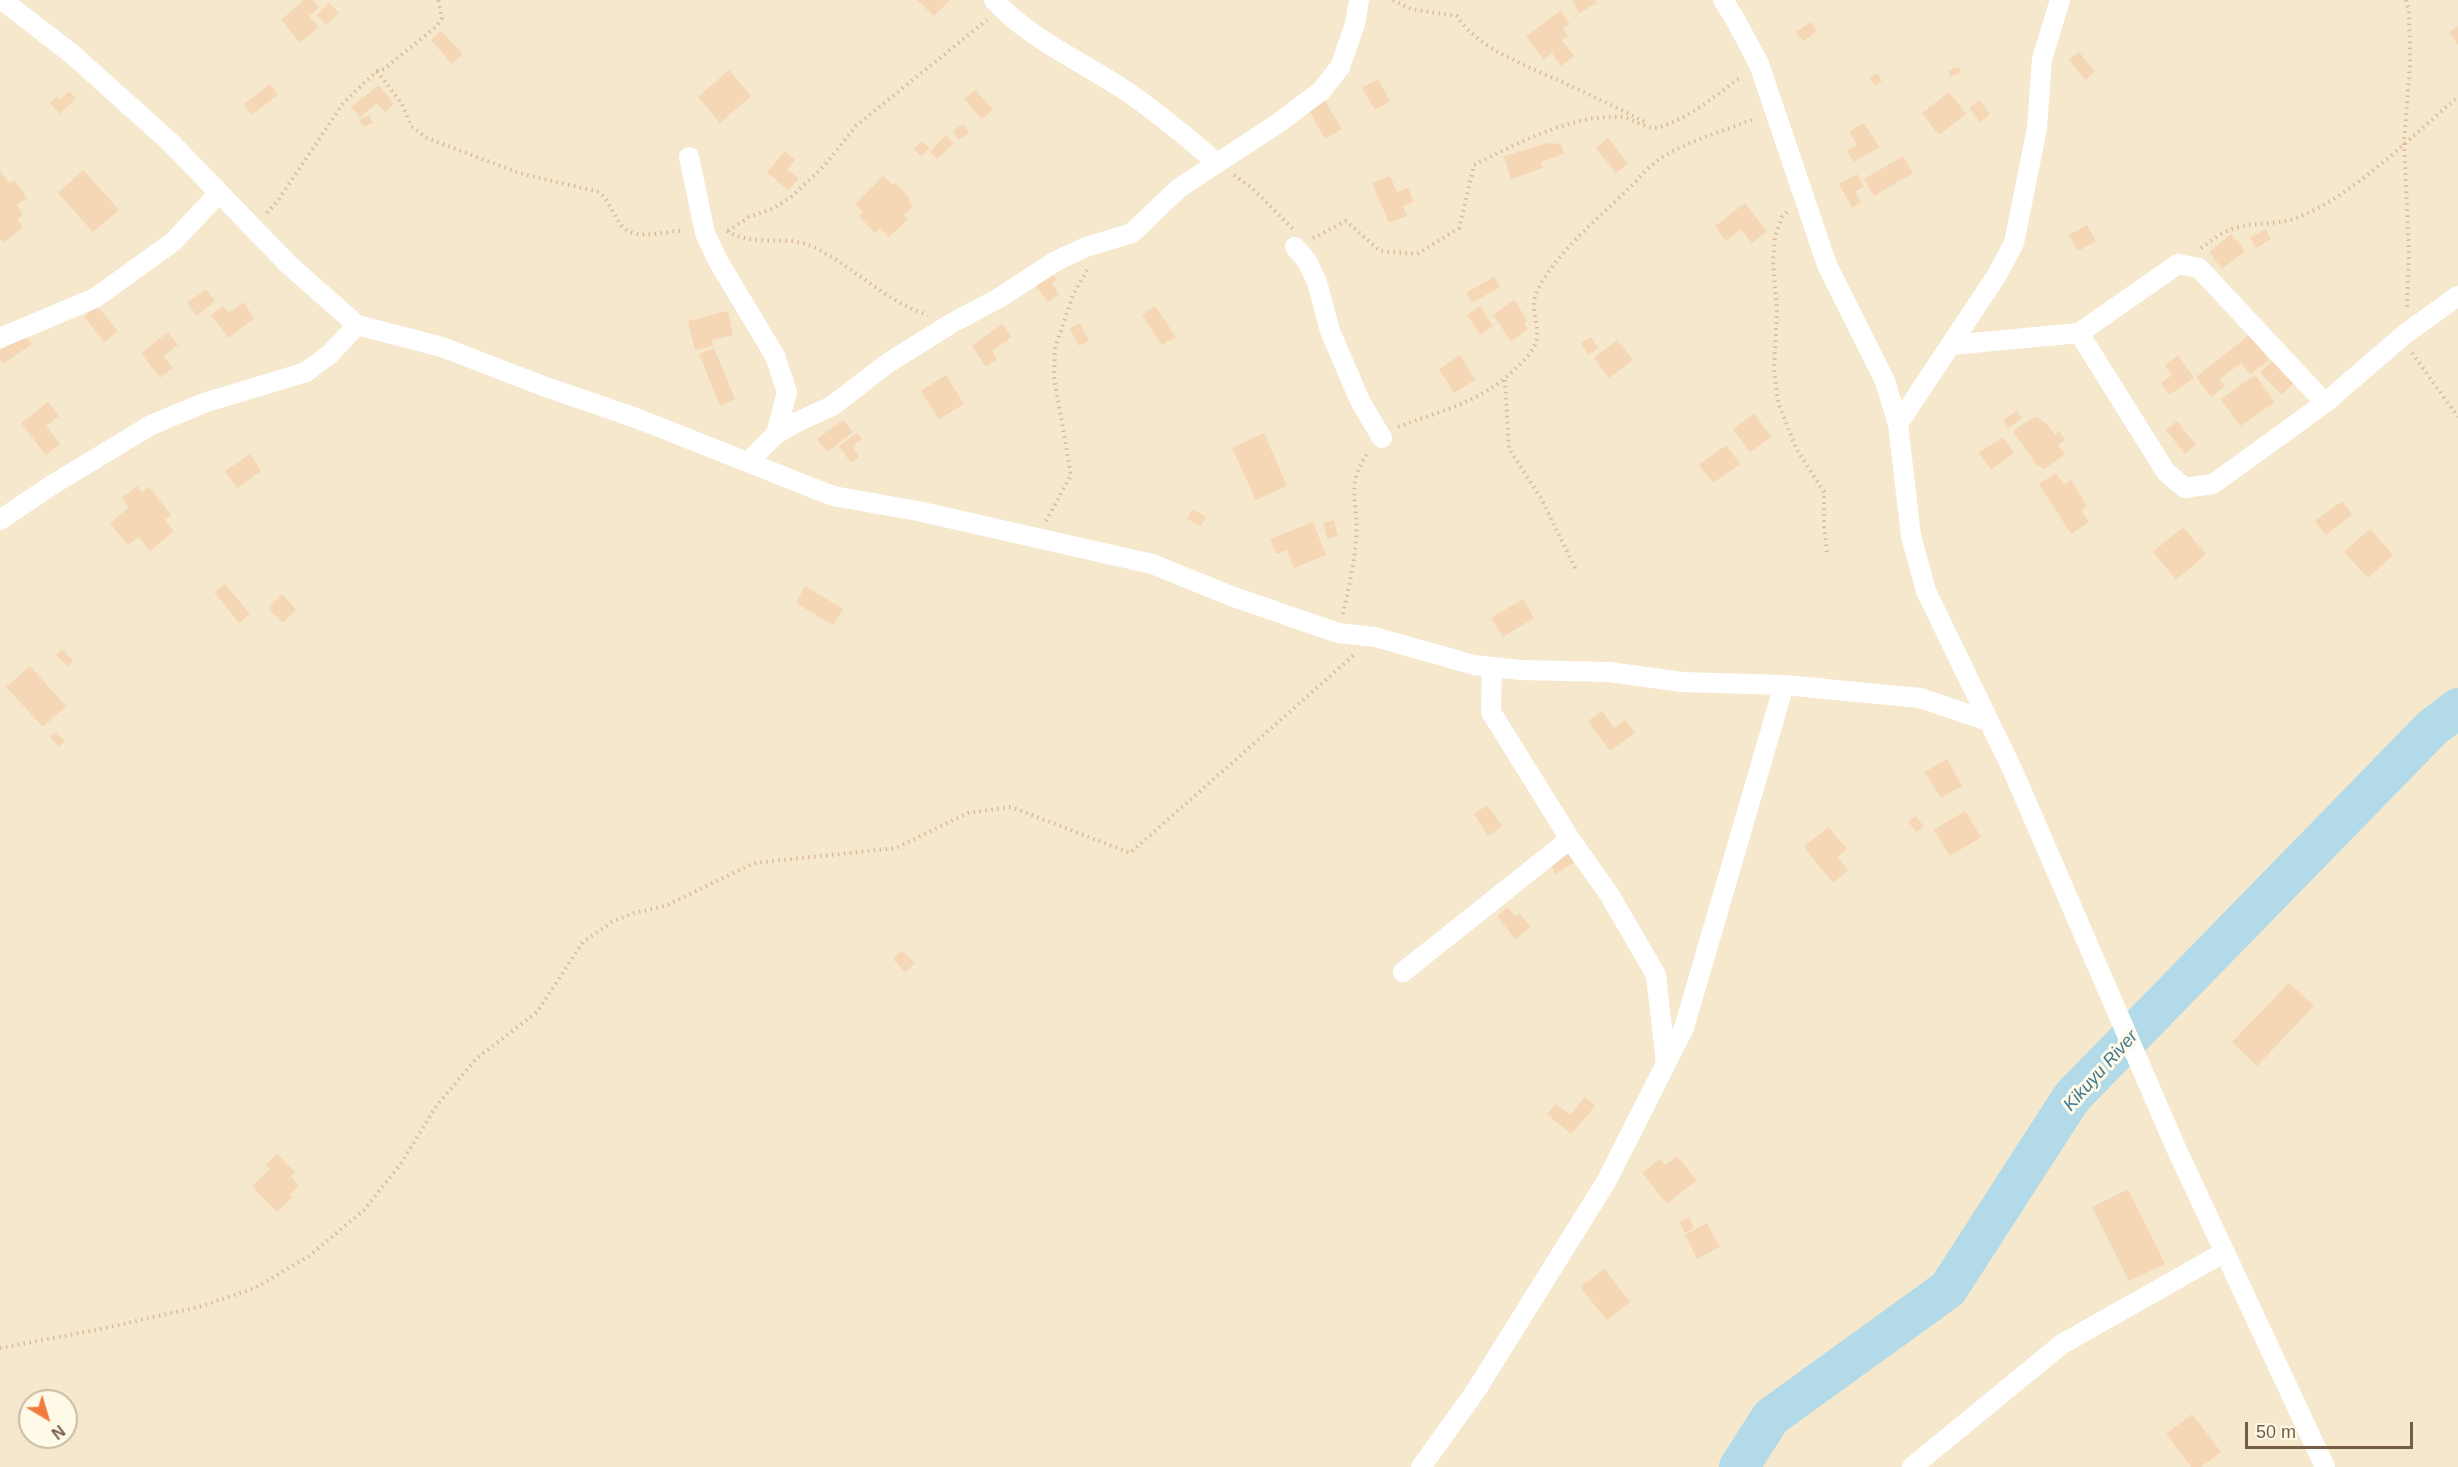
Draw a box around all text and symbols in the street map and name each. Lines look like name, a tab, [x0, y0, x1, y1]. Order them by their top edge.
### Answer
water label: Kikuyu River	[2059, 1026, 2143, 1116]
north arrow	[18, 1389, 78, 1449]
scale bar	[2248, 1410, 2416, 1448]
text: N	[48, 1422, 68, 1442]
text: 50 m	[2256, 1422, 2296, 1442]

